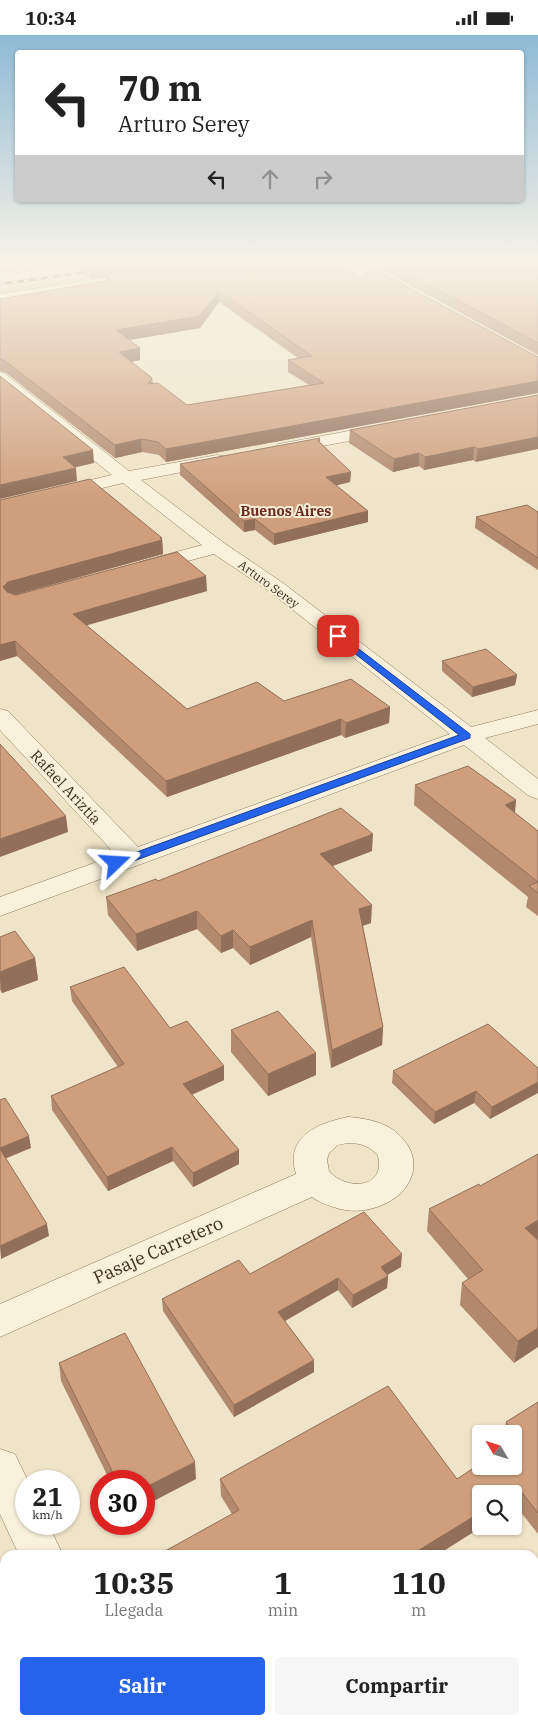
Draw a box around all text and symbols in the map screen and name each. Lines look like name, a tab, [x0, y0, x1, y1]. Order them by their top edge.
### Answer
text: 10:34	[25, 6, 76, 30]
text: 70 m	[118, 65, 202, 111]
icon: left	[35, 70, 100, 135]
text: Arturo Serey	[118, 109, 250, 138]
icon: left	[203, 165, 231, 193]
icon: ahead	[256, 165, 284, 193]
icon: right	[309, 165, 337, 193]
district label: Buenos Aires	[241, 502, 331, 520]
street label: Arturo Serey	[236, 557, 303, 612]
pin	[317, 615, 359, 657]
icon: arrive	[324, 622, 352, 650]
street label: Rafael Ariztía	[27, 746, 105, 828]
position arrow	[89, 836, 141, 888]
street label: Pasaje Carretero	[89, 1211, 227, 1289]
north arrow	[472, 1425, 522, 1475]
map controls	[472, 1425, 522, 1535]
speed limit sign: 30	[90, 1470, 155, 1535]
text: 21	[32, 1480, 63, 1513]
button: search	[472, 1485, 522, 1535]
text: km/h	[32, 1507, 63, 1522]
text: 10:35	[93, 1563, 174, 1602]
text: 1	[274, 1563, 292, 1602]
text: 110	[392, 1563, 446, 1602]
text: Llegada	[105, 1600, 163, 1620]
text: min	[268, 1600, 298, 1620]
text: m	[411, 1600, 426, 1620]
button: Salir	[20, 1657, 265, 1715]
button: Compartir	[275, 1657, 519, 1715]

